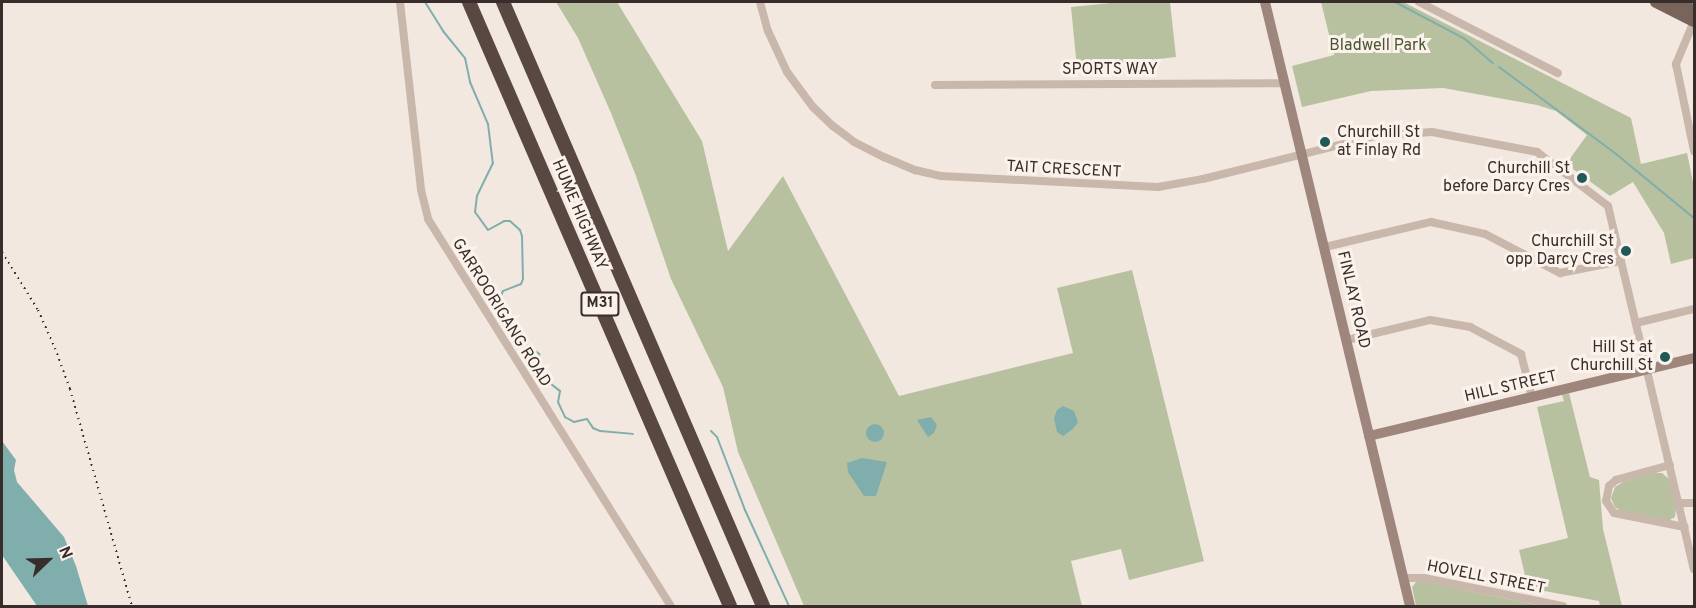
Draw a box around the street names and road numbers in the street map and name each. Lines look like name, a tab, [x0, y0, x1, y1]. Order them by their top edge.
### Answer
street label: SPORTS WAY	[1062, 60, 1158, 80]
street label: HUME HIGHWAY	[547, 157, 611, 273]
street label: TAIT CRESCENT	[1006, 157, 1122, 183]
street label: GARROORIGANG ROAD	[447, 235, 555, 391]
street label: FINLAY ROAD	[1332, 249, 1374, 351]
road number: M31	[579, 292, 621, 316]
street label: HILL STREET	[1463, 367, 1559, 407]
street label: HOVELL STREET	[1425, 557, 1547, 599]

